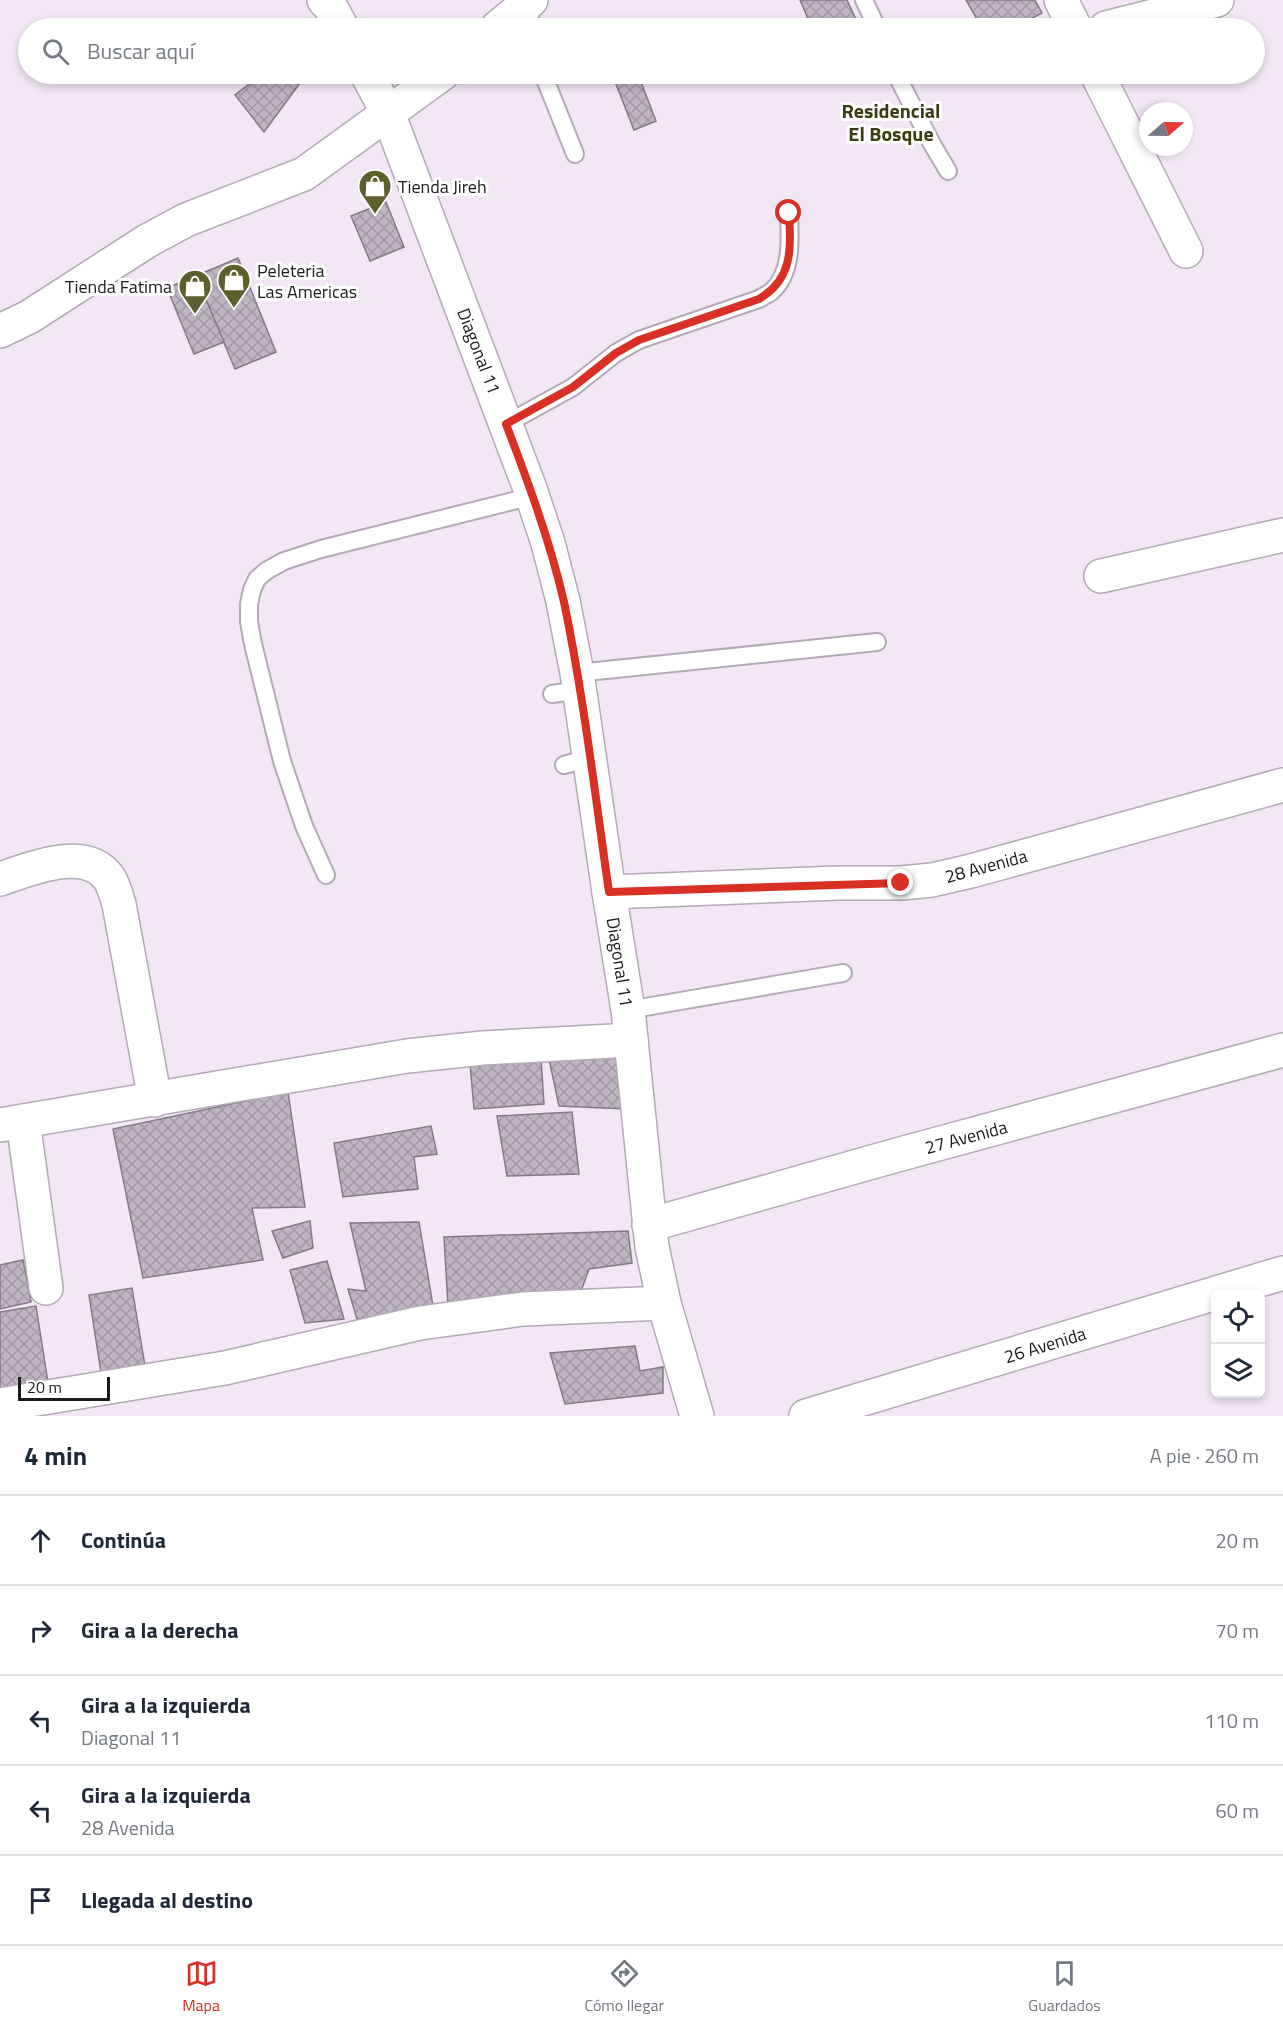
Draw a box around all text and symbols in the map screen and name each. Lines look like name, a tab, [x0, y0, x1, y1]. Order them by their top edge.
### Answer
search box	[18, 18, 1265, 84]
text: Buscar aquí	[87, 34, 195, 68]
icon: search	[39, 35, 72, 68]
district label: Residencial El Bosque	[842, 95, 940, 149]
north arrow	[1139, 102, 1193, 156]
shop icon: Tienda Jireh	[357, 168, 393, 215]
place label: Tienda Jireh	[398, 173, 487, 200]
route start	[775, 199, 801, 225]
place label: Peleteria Las Americas	[257, 257, 357, 305]
shop icon: Peleteria Las Americas	[216, 262, 252, 309]
shop icon: Tienda Fatima	[177, 268, 213, 315]
place label: Tienda Fatima	[65, 273, 172, 300]
street label: Diagonal 11	[450, 304, 508, 398]
street label: 28 Avenida	[942, 842, 1030, 890]
route end	[887, 869, 913, 895]
street label: Diagonal 11	[600, 915, 640, 1009]
street label: 27 Avenida	[922, 1113, 1010, 1161]
map controls	[1211, 1290, 1265, 1398]
button: locate	[1211, 1290, 1265, 1344]
street label: 26 Avenida	[1001, 1320, 1089, 1370]
button: layers	[1211, 1344, 1265, 1398]
scale bar	[18, 1374, 110, 1402]
text: 20 m	[27, 1375, 62, 1399]
text: 4 min	[24, 1436, 87, 1475]
text: A pie · 260 m	[1150, 1440, 1259, 1471]
text: Continúa	[81, 1523, 166, 1557]
icon: ahead	[24, 1524, 57, 1557]
text: 20 m	[1215, 1525, 1259, 1556]
text: Gira a la derecha	[81, 1613, 238, 1647]
icon: right	[24, 1614, 57, 1647]
text: 70 m	[1215, 1615, 1259, 1646]
text: Gira a la izquierda	[81, 1688, 251, 1722]
icon: left	[24, 1704, 57, 1737]
text: 110 m	[1204, 1705, 1259, 1736]
text: Diagonal 11	[81, 1722, 181, 1753]
text: Gira a la izquierda	[81, 1778, 251, 1812]
icon: left	[24, 1794, 57, 1827]
text: 60 m	[1215, 1795, 1259, 1826]
text: 28 Avenida	[81, 1812, 175, 1843]
text: Llegada al destino	[81, 1883, 253, 1917]
icon: arrive	[24, 1884, 57, 1917]
tab: Mapa	[182, 1957, 220, 2017]
tab: Cómo llegar	[584, 1957, 664, 2017]
tab: Guardados	[1028, 1957, 1101, 2017]

